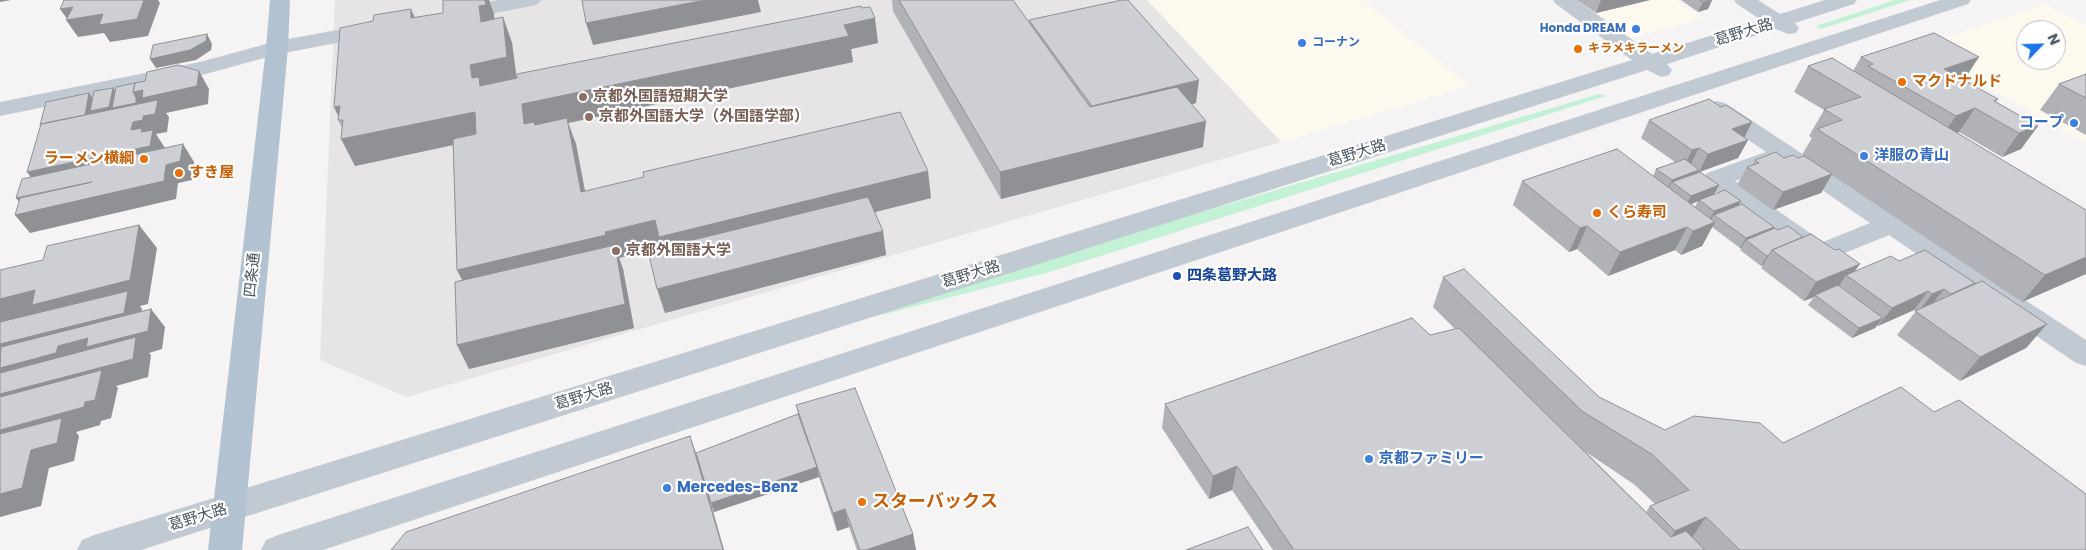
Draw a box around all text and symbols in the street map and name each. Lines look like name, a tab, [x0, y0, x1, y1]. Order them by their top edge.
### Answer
street label: 葛野大路	[1713, 16, 1775, 50]
north arrow	[2016, 20, 2066, 70]
place label: Honda DREAM	[1540, 22, 1626, 36]
marker: Honda DREAM	[1630, 23, 1642, 35]
text: N	[2043, 30, 2065, 48]
place label: コーナン	[1312, 36, 1360, 50]
marker: コーナン	[1296, 37, 1308, 49]
place label: キラメキラーメン	[1588, 42, 1684, 56]
marker: キラメキラーメン	[1572, 43, 1584, 55]
place label: マクドナルド	[1912, 73, 2002, 91]
marker: マクドナルド	[1896, 76, 1908, 88]
place label: 京都外国語短期大学	[593, 88, 728, 106]
marker: 京都外国語短期大学	[577, 91, 589, 103]
place label: 京都外国語大学（外国語学部）	[599, 108, 809, 126]
marker: 京都外国語大学（外国語学部）	[583, 111, 595, 123]
place label: コープ	[2019, 114, 2064, 132]
marker: コープ	[2068, 117, 2080, 129]
street label: 葛野大路	[1326, 137, 1388, 171]
place label: 洋服の青山	[1874, 147, 1949, 165]
place label: ラーメン横綱	[44, 150, 134, 168]
marker: 洋服の青山	[1858, 150, 1870, 162]
marker: ラーメン横綱	[138, 153, 150, 165]
place label: すき屋	[189, 164, 234, 182]
marker: すき屋	[173, 167, 185, 179]
place label: くら寿司	[1607, 204, 1667, 222]
marker: くら寿司	[1591, 207, 1603, 219]
place label: 京都外国語大学	[626, 242, 731, 260]
marker: 京都外国語大学	[610, 245, 622, 257]
street label: 四条通	[242, 252, 264, 298]
street label: 葛野大路	[940, 258, 1002, 292]
place label: 四条葛野大路	[1187, 267, 1277, 285]
marker: 四条葛野大路	[1171, 270, 1183, 282]
street label: 葛野大路	[553, 380, 615, 414]
place label: 京都ファミリー	[1379, 450, 1484, 468]
marker: 京都ファミリー	[1363, 453, 1375, 465]
place label: Mercedes-Benz	[677, 479, 798, 497]
marker: Mercedes-Benz	[661, 482, 673, 494]
place label: スターバックス	[872, 491, 998, 513]
marker: スターバックス	[856, 496, 868, 508]
street label: 葛野大路	[167, 501, 229, 535]

